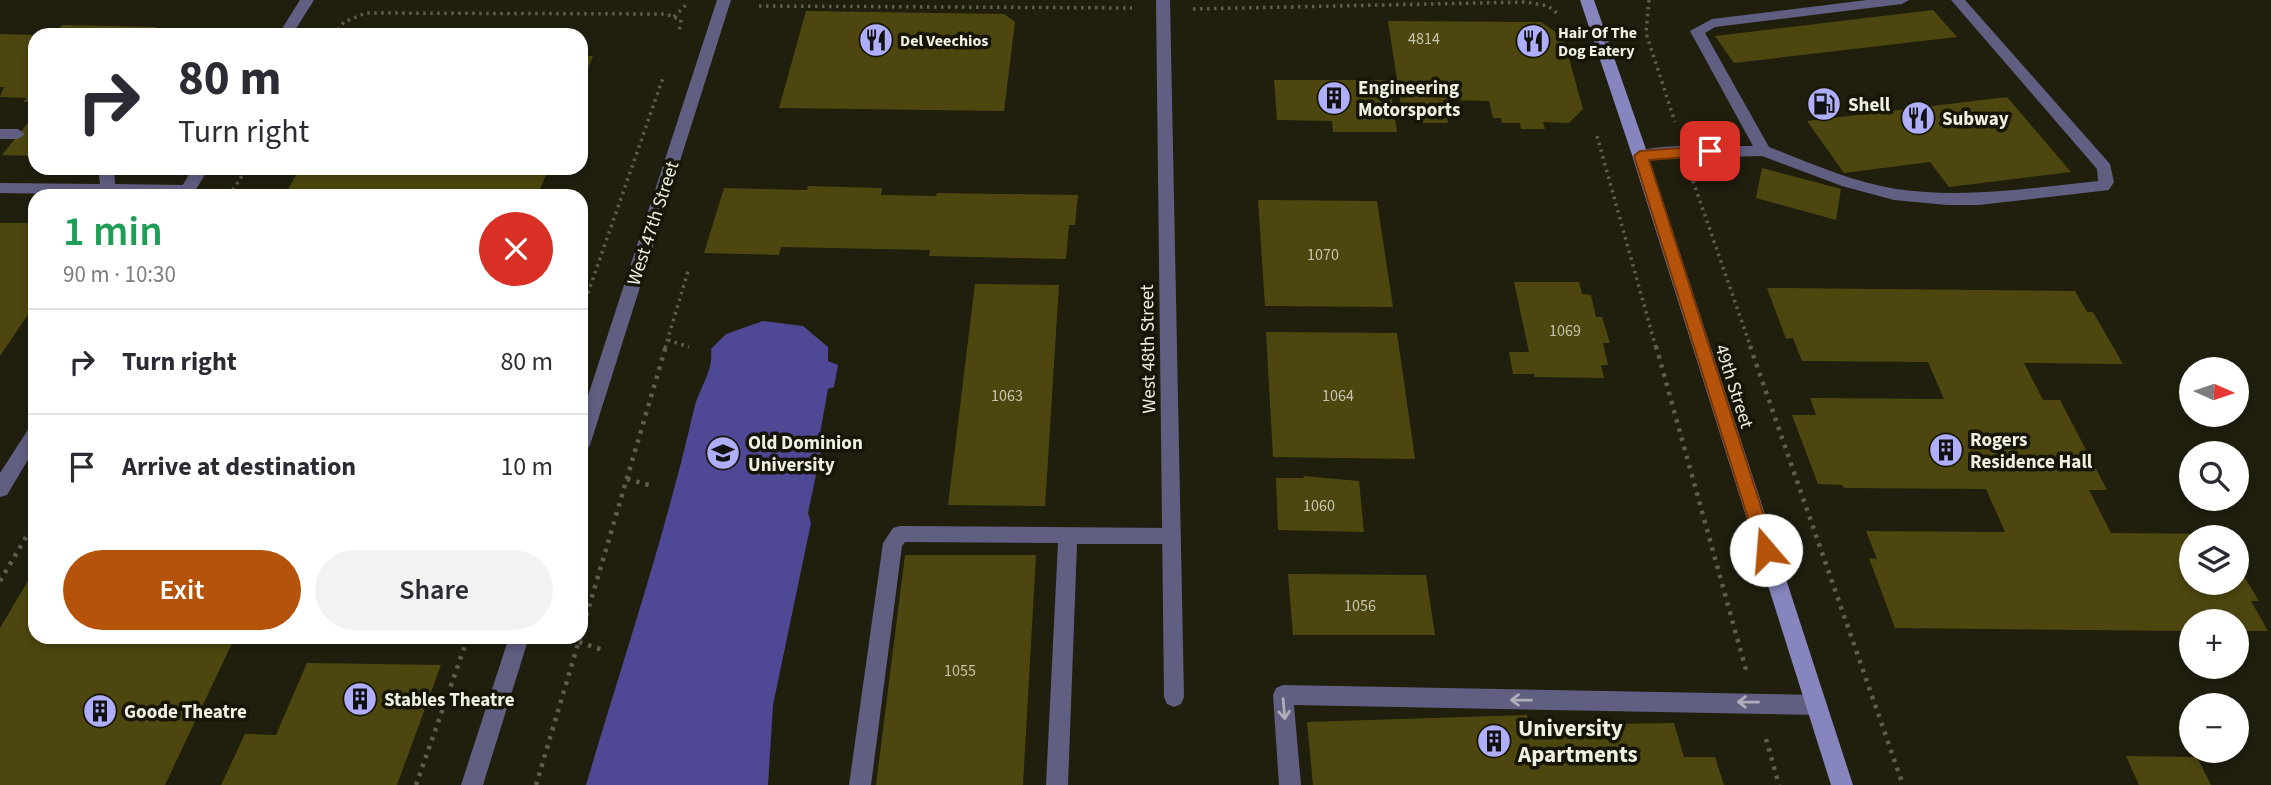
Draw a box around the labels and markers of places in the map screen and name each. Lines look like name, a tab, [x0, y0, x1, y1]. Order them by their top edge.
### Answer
restaurant icon: Del Veechios	[857, 21, 895, 59]
restaurant icon: Hair Of The Dog Eatery	[1514, 22, 1552, 60]
place label: Hair Of The Dog Eatery	[1558, 22, 1637, 62]
place label: Del Veechios	[900, 30, 988, 52]
place label: Engineering Motorsports	[1358, 75, 1460, 124]
building icon: Engineering Motorsports	[1315, 79, 1353, 117]
fuel station icon: Shell	[1805, 85, 1843, 123]
place label: Shell	[1848, 92, 1891, 119]
restaurant icon: Subway	[1899, 99, 1937, 137]
place label: Subway	[1942, 106, 2009, 133]
pin	[1680, 121, 1740, 181]
place label: Rogers Residence Hall	[1970, 427, 2093, 476]
place label: Old Dominion University	[748, 430, 863, 479]
building icon: Rogers Residence Hall	[1927, 431, 1965, 469]
school or university icon: Old Dominion University	[704, 434, 742, 472]
building icon: Stables Theatre	[341, 680, 379, 718]
place label: Stables Theatre	[384, 687, 515, 714]
building icon: Goode Theatre	[81, 692, 119, 730]
place label: Goode Theatre	[124, 699, 247, 726]
place label: University Apartments	[1517, 712, 1638, 771]
building icon: University Apartments	[1475, 722, 1513, 760]

